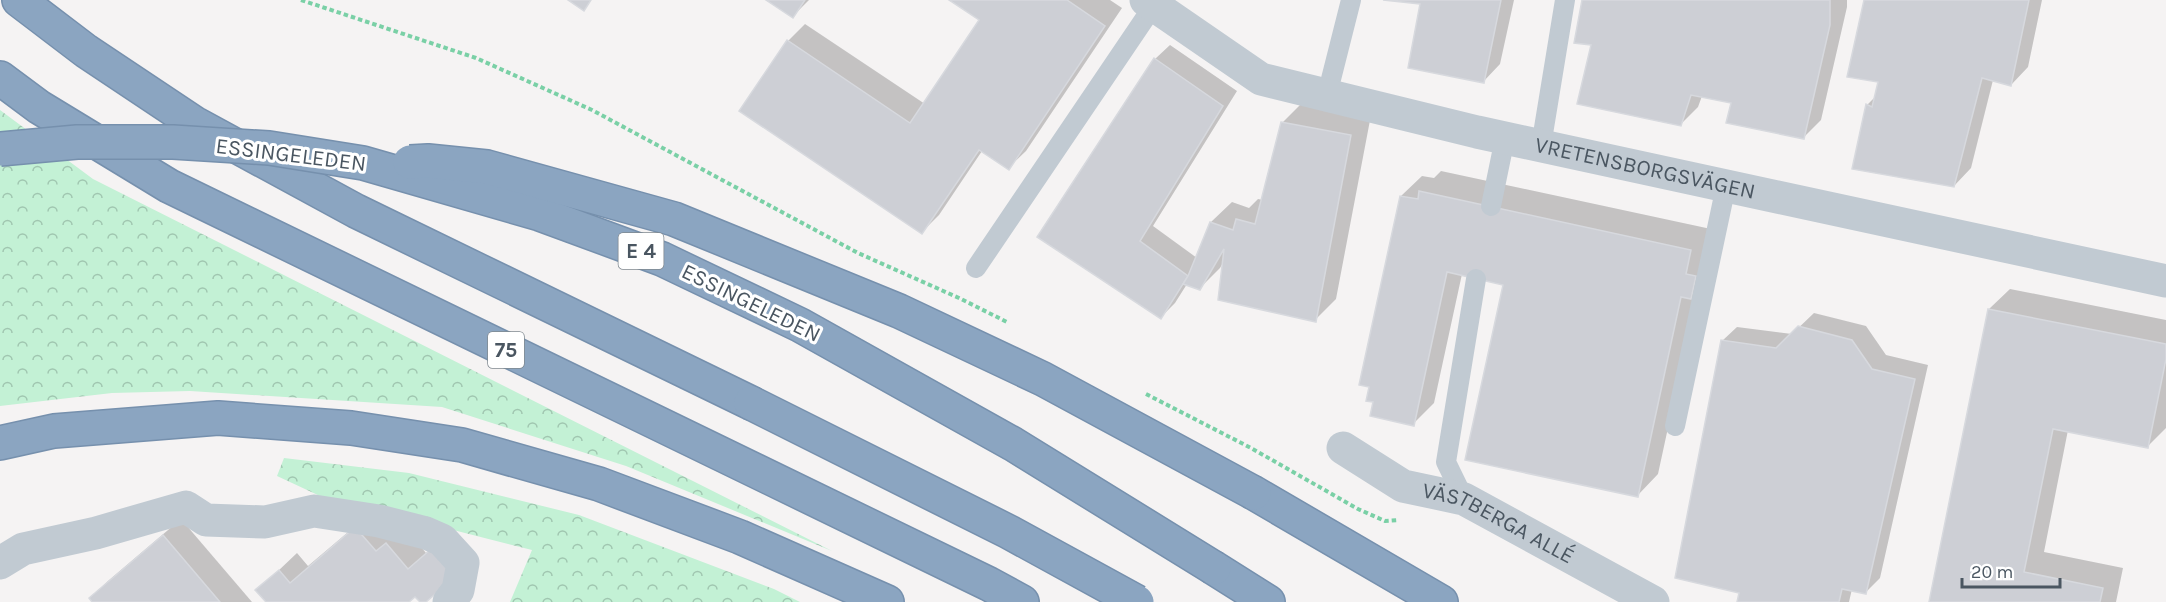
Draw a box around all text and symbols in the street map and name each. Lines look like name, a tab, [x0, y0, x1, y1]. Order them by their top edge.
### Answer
street label: VRETENSBORGSVÄGEN	[1533, 132, 1758, 205]
street label: ESSINGELEDEN	[214, 133, 368, 177]
road number: E 4	[618, 233, 664, 269]
street label: ESSINGELEDEN	[677, 258, 825, 348]
road number: 75	[488, 332, 524, 368]
street label: VÄSTBERGA ALLÉ	[1420, 477, 1579, 570]
scale bar	[1962, 551, 2060, 589]
text: 20 m	[1971, 561, 2013, 583]

